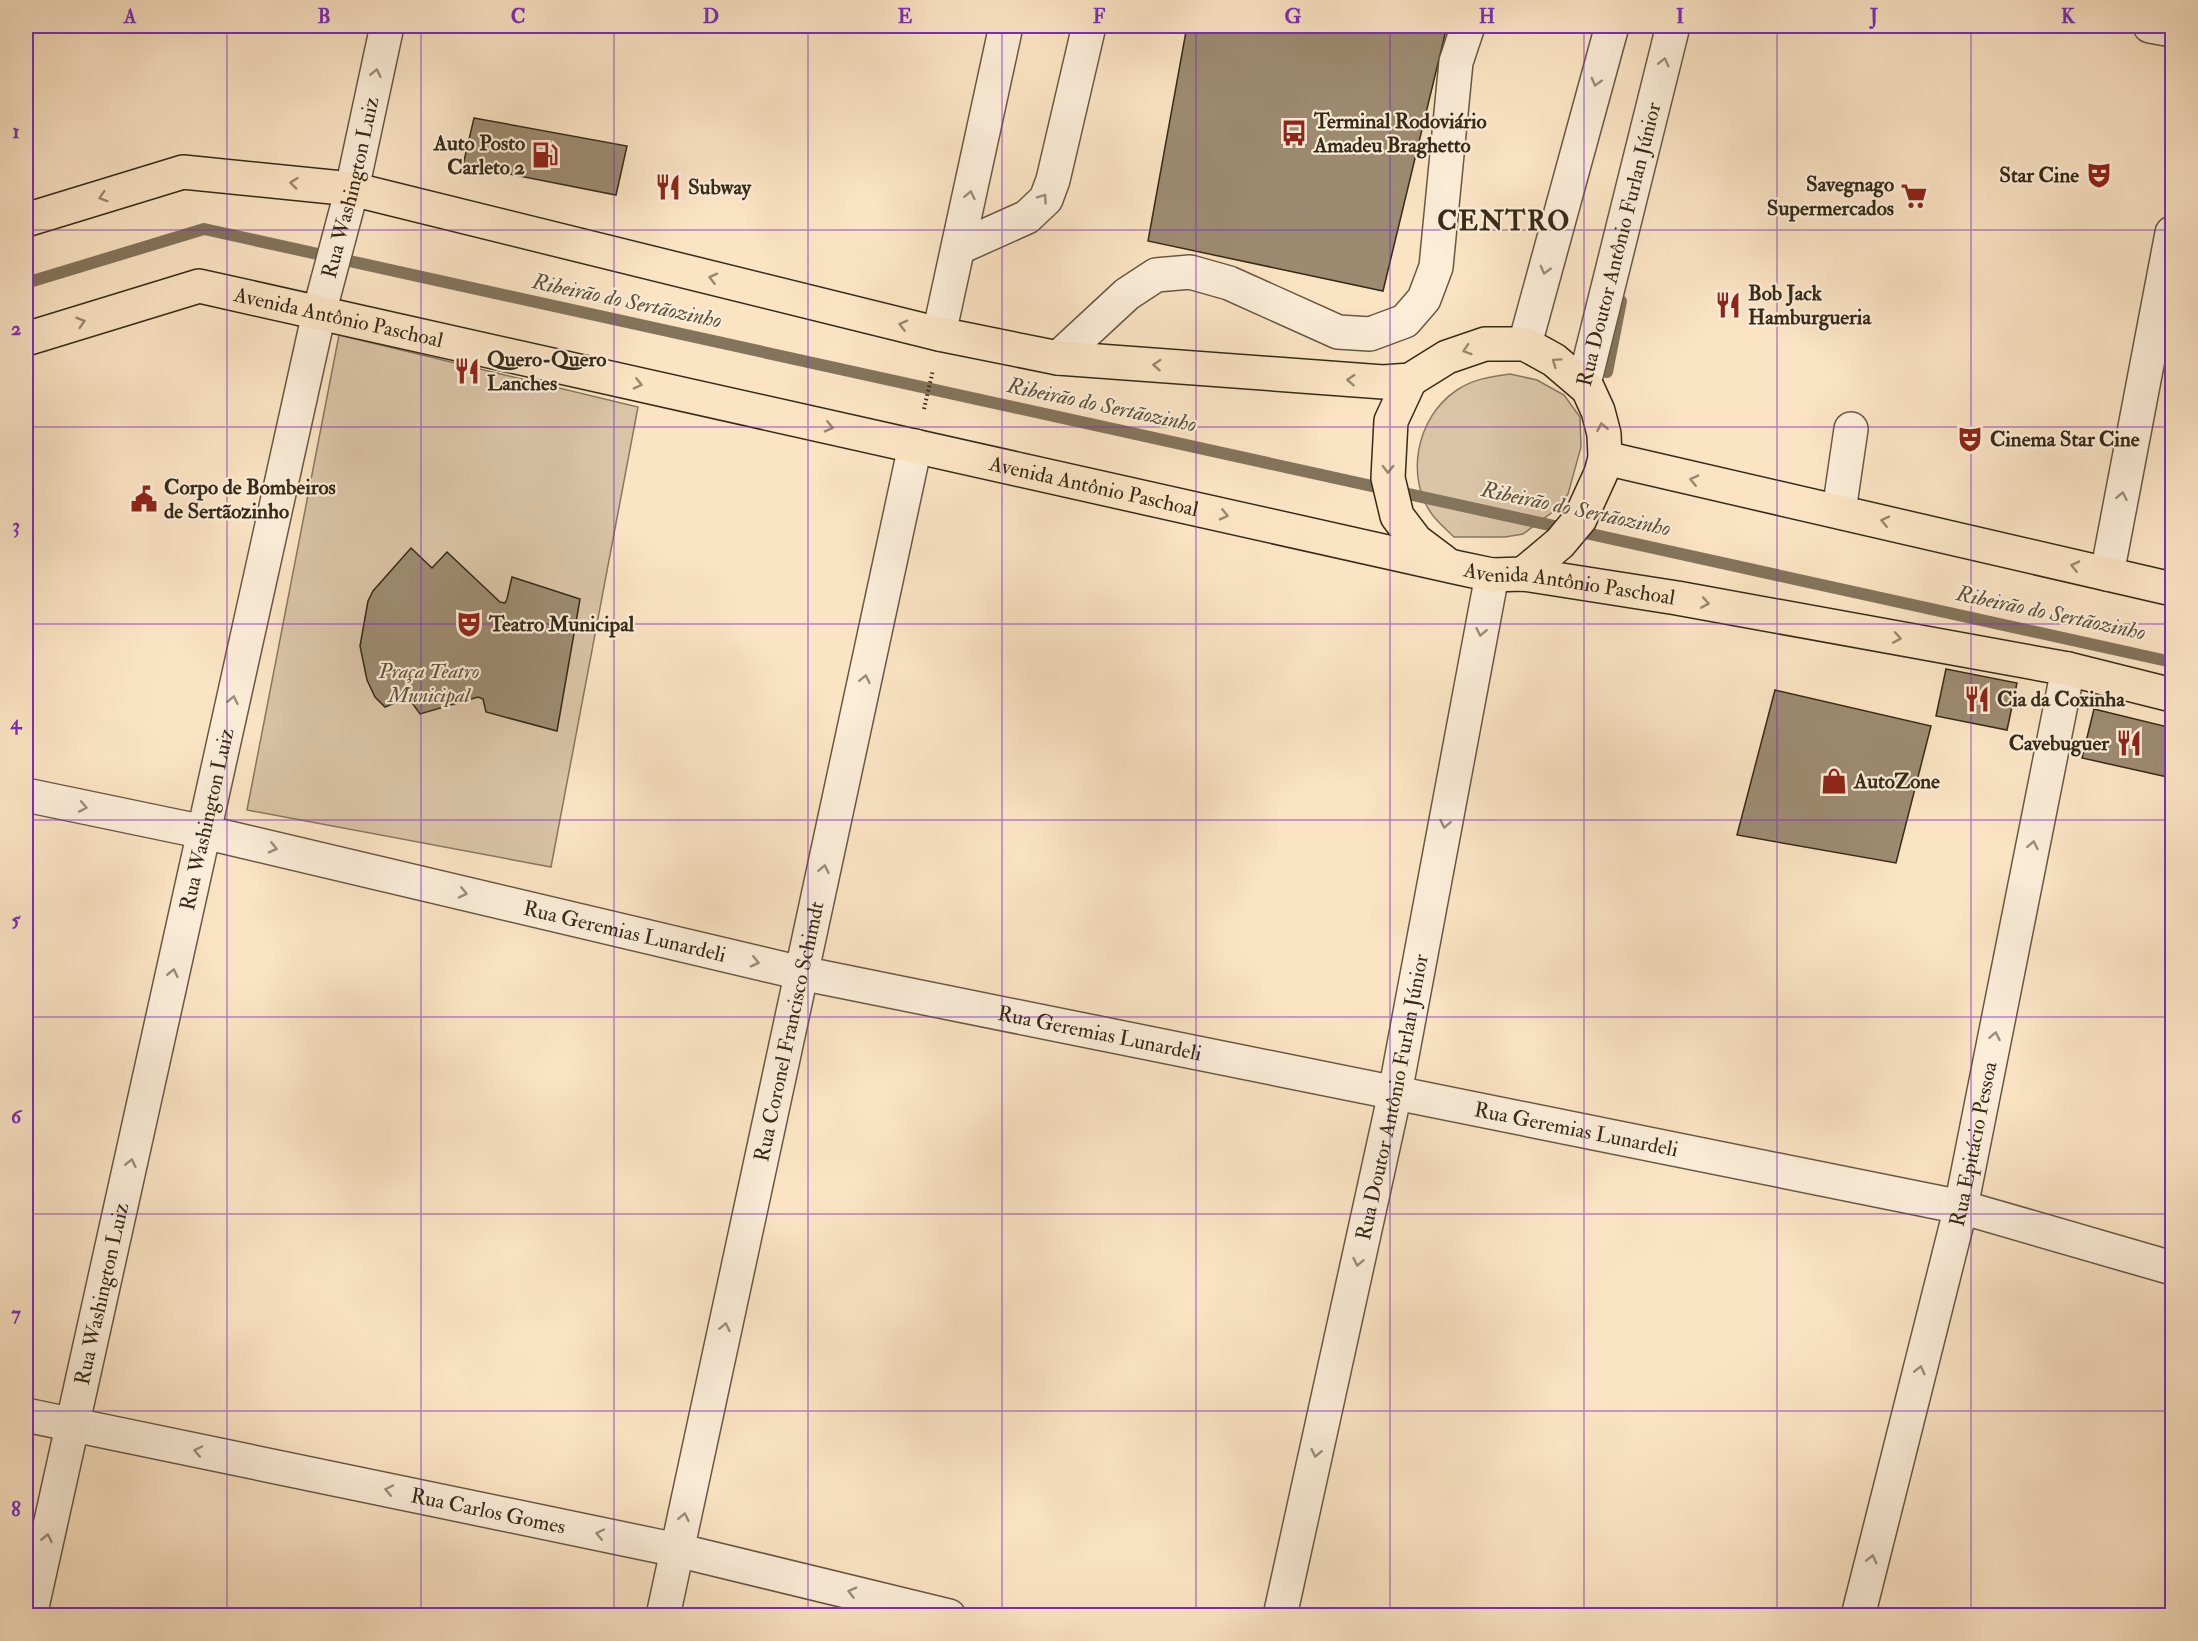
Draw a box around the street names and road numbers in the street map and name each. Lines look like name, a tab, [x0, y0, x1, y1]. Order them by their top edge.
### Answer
street label: Rua Washington Luiz	[315, 94, 385, 281]
street label: Rua Doutor Antônio Furlan Júnior	[1570, 99, 1667, 389]
street label: Avenida Antônio Paschoal	[231, 281, 446, 354]
street label: Avenida Antônio Paschoal	[986, 450, 1202, 523]
street label: Avenida Antônio Paschoal	[1460, 556, 1678, 611]
street label: Rua Washington Luiz	[173, 726, 240, 913]
street label: Rua Geremias Lunardeli	[521, 894, 729, 968]
street label: Rua Coronel Francisco Schimdt	[748, 898, 830, 1164]
street label: Rua Doutor Antônio Furlan Júnior	[1350, 952, 1434, 1243]
street label: Rua Geremias Lunardeli	[995, 1000, 1204, 1067]
street label: Rua Epitácio Pessoa	[1943, 1059, 2003, 1229]
street label: Rua Geremias Lunardeli	[1472, 1096, 1681, 1163]
street label: Rua Washington Luiz	[68, 1200, 135, 1387]
street label: Rua Carlos Gomes	[408, 1482, 568, 1540]

